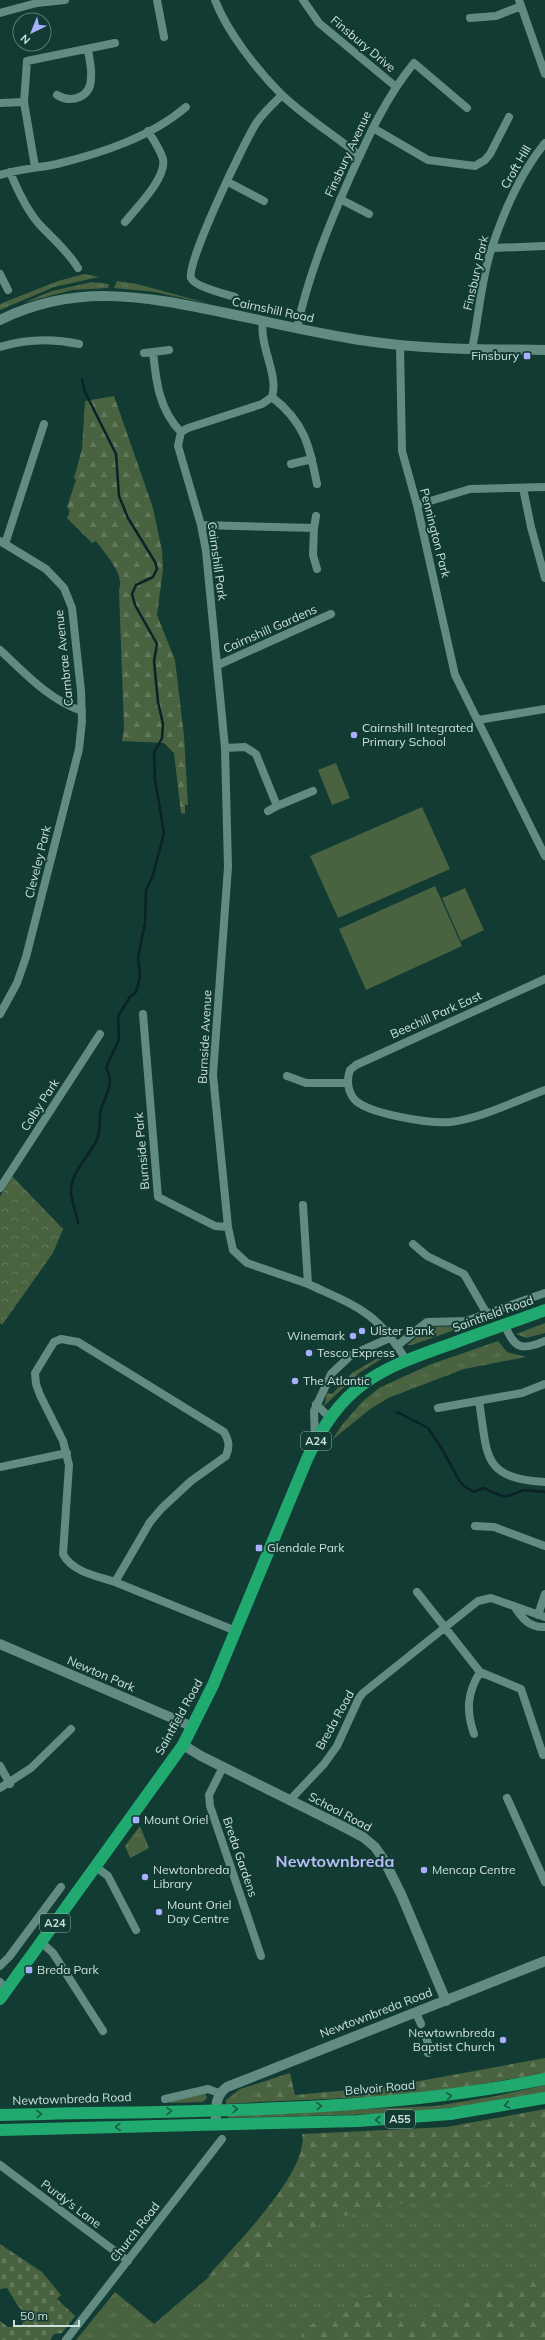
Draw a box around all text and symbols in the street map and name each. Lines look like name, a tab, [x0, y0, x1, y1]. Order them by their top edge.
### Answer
north arrow	[12, 12, 52, 52]
street label: Finsbury Drive	[328, 12, 399, 75]
text: N	[17, 31, 33, 47]
street label: Finsbury Avenue	[321, 109, 374, 199]
street label: Croft Hill	[497, 142, 534, 191]
street label: Finsbury Park	[460, 233, 492, 312]
street label: Cairnshill Road	[231, 293, 316, 326]
place label: Finsbury	[471, 348, 520, 363]
marker: Finsbury	[522, 351, 532, 361]
street label: Pennington Park	[417, 487, 454, 580]
street label: Cairnshill Park	[205, 521, 231, 602]
street label: Cairnshill Gardens	[221, 601, 319, 656]
street label: Carnbrae Avenue	[51, 609, 76, 707]
place label: Cairnshill Integrated Primary School	[362, 720, 474, 749]
marker: Cairnshill Integrated Primary School	[349, 730, 359, 740]
street label: Cleveley Park	[21, 823, 54, 900]
street label: Beechill Park East	[388, 988, 484, 1041]
street label: Burnside Avenue	[195, 990, 214, 1084]
street label: Colby Park	[17, 1075, 62, 1134]
street label: Burnside Park	[131, 1111, 152, 1190]
street label: Saintfield Road	[450, 1292, 535, 1335]
place label: Ulster Bank	[370, 1323, 435, 1338]
marker: Ulster Bank	[357, 1326, 367, 1336]
place label: Winemark	[287, 1328, 346, 1343]
marker: Winemark	[348, 1331, 358, 1341]
place label: Tesco Express	[317, 1345, 395, 1360]
marker: Tesco Express	[304, 1348, 314, 1358]
place label: The Atlantic	[303, 1373, 370, 1388]
marker: The Atlantic	[290, 1376, 300, 1386]
road number: A24	[301, 1432, 331, 1450]
place label: Glendale Park	[267, 1540, 345, 1555]
marker: Glendale Park	[254, 1543, 264, 1553]
street label: Newton Park	[65, 1652, 138, 1695]
street label: Saintfield Road	[151, 1676, 206, 1757]
street label: Breda Road	[312, 1687, 357, 1752]
street label: School Road	[306, 1789, 374, 1835]
place label: Mount Oriel	[144, 1812, 208, 1827]
marker: Mount Oriel	[131, 1815, 141, 1825]
street label: Breda Gardens	[220, 1815, 261, 1899]
district label: Newtownbreda	[276, 1851, 394, 1871]
place label: Newtonbreda Library	[153, 1862, 229, 1891]
place label: Mencap Centre	[432, 1862, 516, 1877]
marker: Mencap Centre	[419, 1865, 429, 1875]
marker: Newtonbreda Library	[140, 1872, 150, 1882]
place label: Mount Oriel Day Centre	[167, 1897, 231, 1926]
marker: Mount Oriel Day Centre	[154, 1907, 164, 1917]
road number: A24	[40, 1914, 70, 1932]
place label: Breda Park	[37, 1962, 100, 1977]
marker: Breda Park	[24, 1965, 34, 1975]
street label: Newtownbreda Road	[317, 1984, 434, 2041]
place label: Newtownbreda Baptist Church	[408, 2025, 495, 2054]
marker: Newtownbreda Baptist Church	[498, 2035, 508, 2045]
street label: Belvoir Road	[344, 2077, 416, 2098]
street label: Newtownbreda Road	[12, 2089, 132, 2108]
one-way arrow	[445, 2092, 452, 2101]
one-way arrow	[504, 2101, 510, 2109]
one-way arrow	[316, 2102, 322, 2110]
one-way arrow	[232, 2105, 238, 2113]
one-way arrow	[166, 2107, 172, 2115]
one-way arrow	[36, 2110, 42, 2119]
road number: A55	[385, 2110, 415, 2128]
one-way arrow	[375, 2116, 381, 2124]
one-way arrow	[115, 2122, 121, 2131]
street label: Purdy's Lane	[38, 2176, 104, 2231]
street label: Church Road	[107, 2199, 163, 2265]
scale bar	[14, 2302, 79, 2328]
text: 50 m	[20, 2308, 48, 2323]

